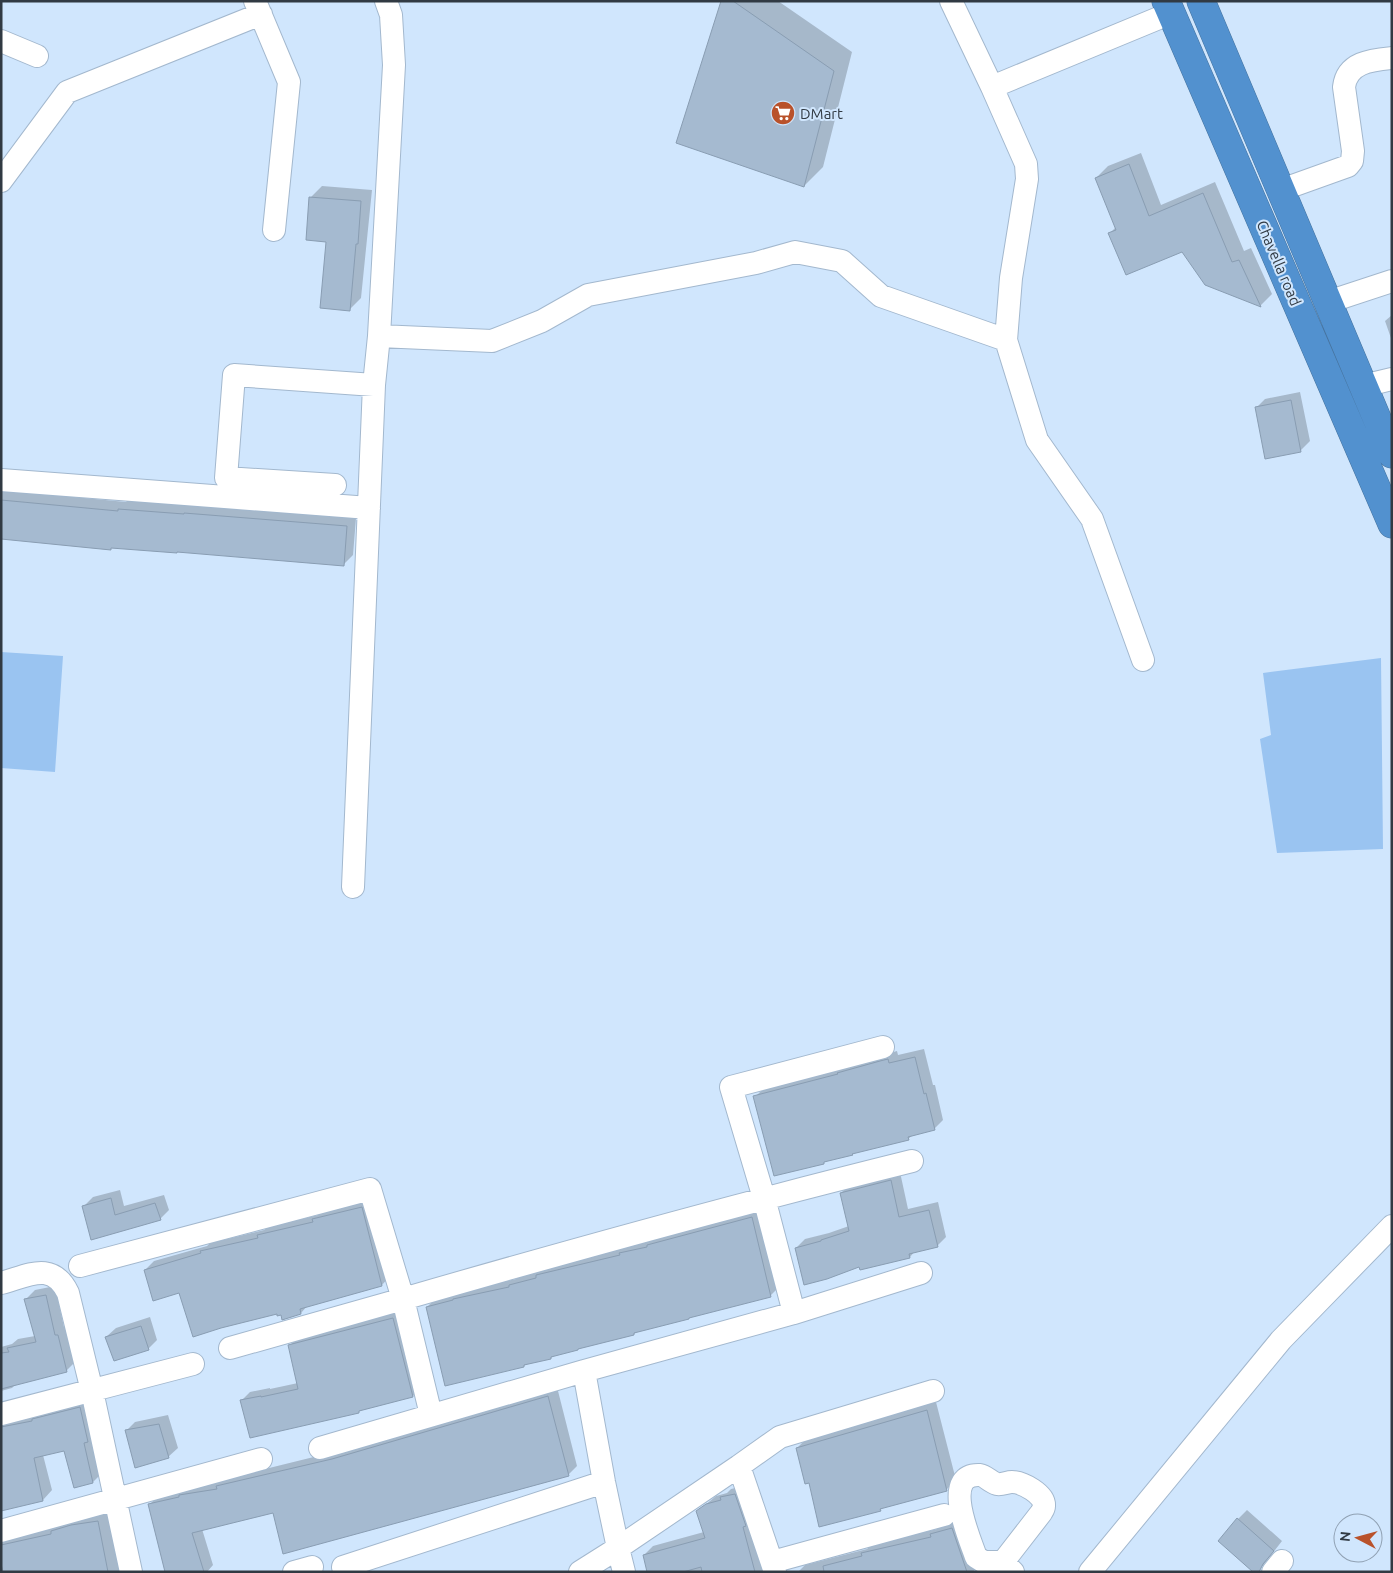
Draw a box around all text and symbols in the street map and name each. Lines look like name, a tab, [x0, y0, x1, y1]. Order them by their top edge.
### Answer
supermarket icon: DMart	[770, 100, 796, 126]
place label: DMart	[800, 105, 843, 122]
street label: Chavella road	[1253, 218, 1305, 308]
north arrow	[1333, 1513, 1383, 1563]
text: N	[1337, 1531, 1354, 1543]

